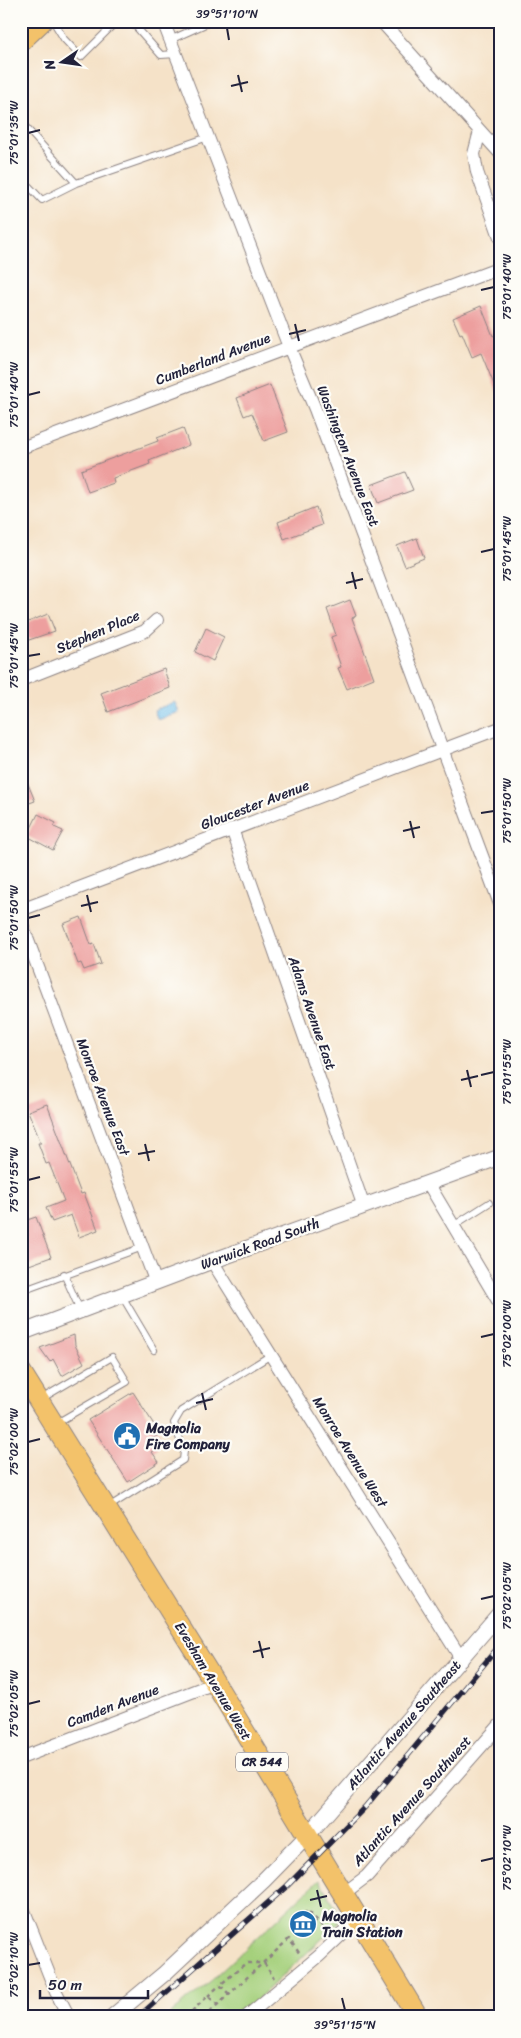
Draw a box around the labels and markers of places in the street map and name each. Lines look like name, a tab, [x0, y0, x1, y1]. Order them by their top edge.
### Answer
place label: Magnolia Fire Company	[145, 1416, 230, 1457]
public building icon: Magnolia Fire Company	[112, 1421, 142, 1451]
place label: Magnolia Train Station	[321, 1904, 403, 1945]
museum icon: Magnolia Train Station	[288, 1909, 318, 1939]

